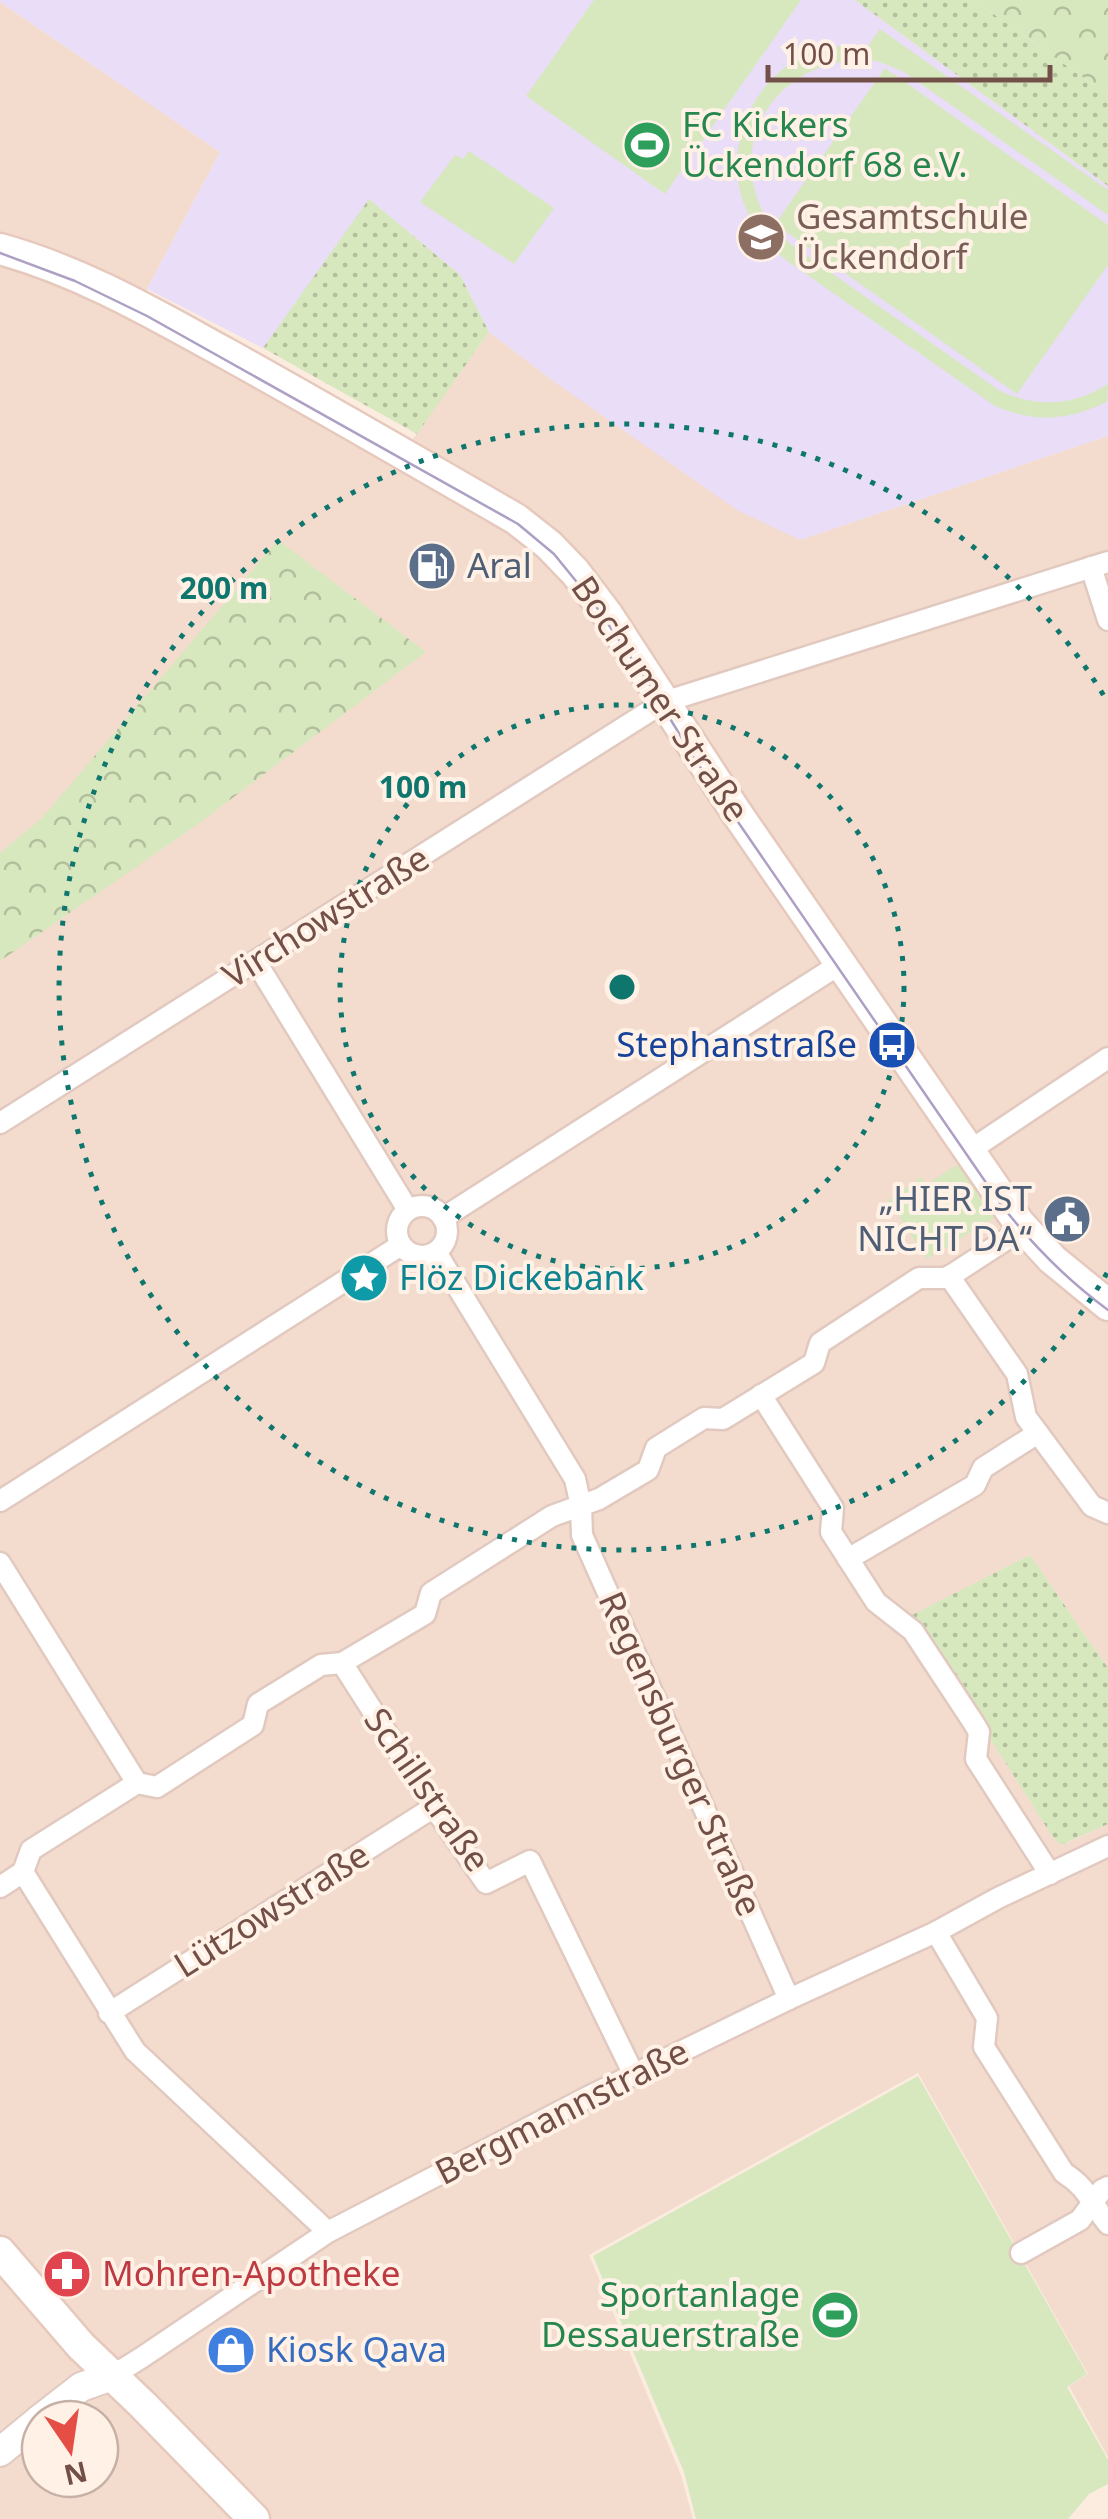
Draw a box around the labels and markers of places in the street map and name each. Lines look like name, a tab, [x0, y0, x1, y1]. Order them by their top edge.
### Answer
place label: FC Kickers Ückendorf 68 e.V.	[682, 100, 968, 187]
sports icon: FC Kickers Ückendorf 68 e.V.	[621, 119, 673, 171]
place label: Gesamtschule Ückendorf	[796, 192, 1029, 279]
school or university icon: Gesamtschule Ückendorf	[735, 211, 787, 263]
fuel station icon: Aral	[406, 540, 458, 592]
place label: Aral	[467, 541, 532, 588]
centre of rings	[604, 969, 640, 1005]
bus stop icon: Stephanstraße	[866, 1019, 918, 1071]
place label: Stephanstraße	[616, 1020, 857, 1067]
place label: „HIER IST NICHT DA“	[857, 1174, 1033, 1261]
public building icon: „HIER IST NICHT DA“	[1041, 1193, 1093, 1245]
place icon: Flöz Dickebank	[338, 1252, 390, 1304]
place label: Flöz Dickebank	[399, 1253, 644, 1300]
pharmacy icon: Mohren-Apotheke	[41, 2248, 93, 2300]
place label: Mohren-Apotheke	[102, 2249, 400, 2296]
place label: Sportanlage Dessauerstraße	[541, 2270, 800, 2357]
sports icon: Sportanlage Dessauerstraße	[809, 2289, 861, 2341]
shop icon: Kiosk Qava	[205, 2324, 257, 2376]
place label: Kiosk Qava	[266, 2325, 447, 2372]

